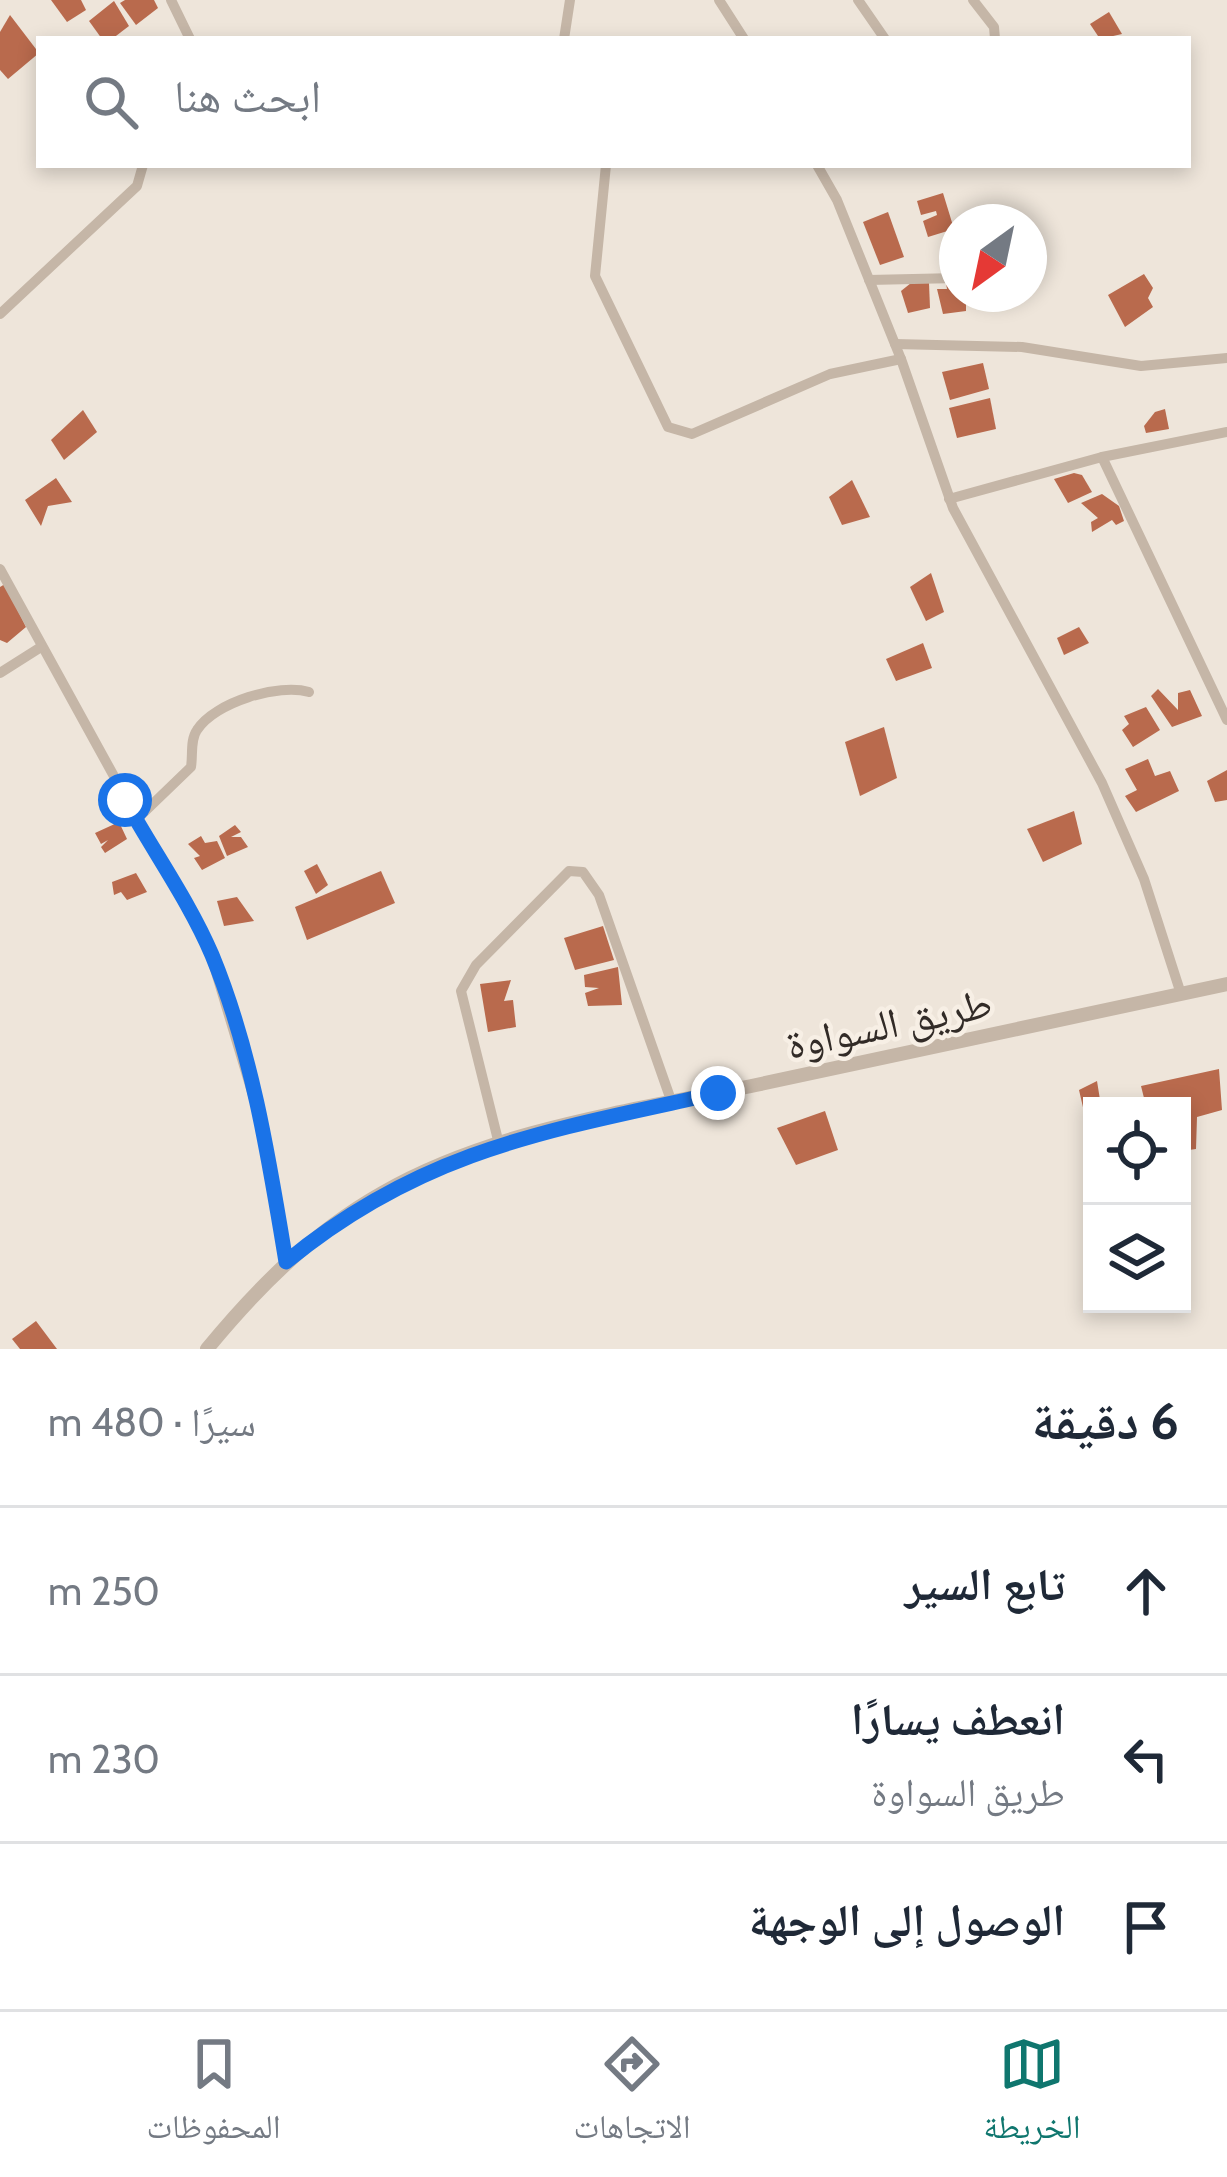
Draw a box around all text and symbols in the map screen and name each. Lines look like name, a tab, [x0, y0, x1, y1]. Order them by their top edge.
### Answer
search box	[36, 36, 1191, 168]
icon: search	[78, 69, 144, 135]
text: ابحث هنا	[174, 69, 321, 123]
north arrow	[939, 204, 1047, 312]
route start	[98, 773, 152, 827]
street label: طريق السواوة	[782, 976, 996, 1070]
route end	[691, 1066, 745, 1120]
map controls	[1083, 1097, 1191, 1313]
button: locate	[1083, 1097, 1191, 1205]
button: layers	[1083, 1205, 1191, 1313]
text: 6 دقيقة	[1032, 1390, 1179, 1452]
text: سيرًا · 480 m	[48, 1398, 256, 1446]
text: تابع السير	[905, 1557, 1065, 1611]
icon: ahead	[1113, 1558, 1179, 1624]
text: 250 m	[48, 1567, 160, 1615]
text: انعطف يسارًا	[851, 1692, 1065, 1746]
icon: left	[1113, 1726, 1179, 1792]
text: 230 m	[48, 1735, 160, 1783]
text: طريق السواوة	[871, 1768, 1065, 1816]
text: الوصول إلى الوجهة	[749, 1893, 1065, 1947]
icon: arrive	[1113, 1894, 1179, 1960]
tab: المحفوظات	[146, 2031, 281, 2159]
tab: الاتجاهات	[573, 2031, 691, 2159]
tab: الخريطة	[983, 2031, 1081, 2159]

